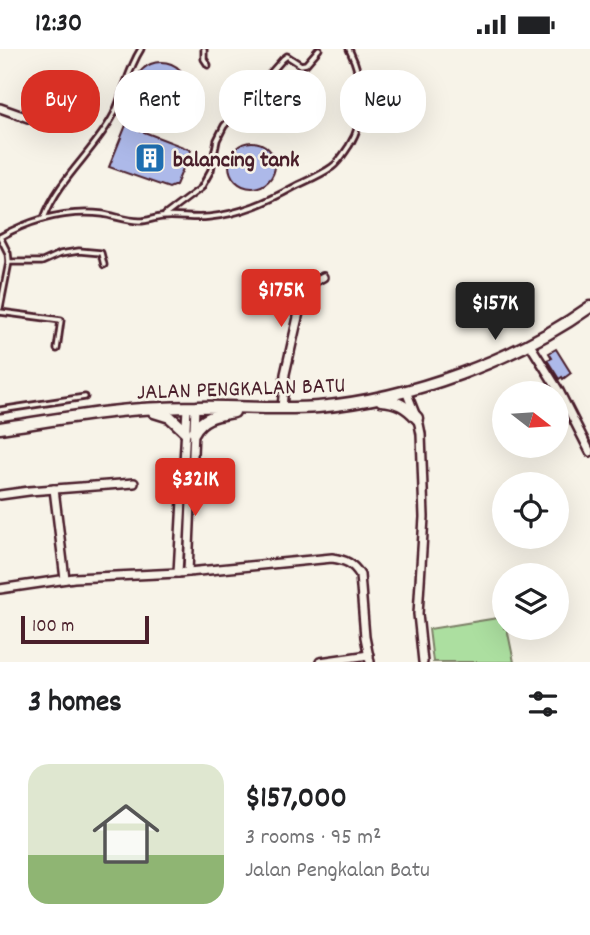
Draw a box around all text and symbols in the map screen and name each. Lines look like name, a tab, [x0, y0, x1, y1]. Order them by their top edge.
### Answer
text: 12:30	[35, 6, 82, 43]
chip: Buy	[21, 70, 100, 133]
chip: Rent	[114, 70, 205, 133]
chip: Filters	[219, 70, 326, 133]
chip: New	[340, 70, 426, 133]
building icon: balancing tank	[133, 141, 167, 175]
place label: balancing tank	[173, 145, 300, 178]
pin: $175K	[232, 269, 330, 329]
text: $175K	[258, 275, 304, 308]
pin: $157K	[446, 282, 544, 342]
text: $157K	[472, 288, 518, 321]
street label: JALAN PENGKALAN BATU	[136, 370, 346, 411]
north arrow	[492, 381, 569, 459]
map controls	[492, 381, 569, 640]
pin: $321K	[146, 459, 244, 518]
text: $321K	[171, 464, 219, 497]
button: locate	[492, 472, 569, 549]
button: layers	[492, 563, 569, 640]
scale bar	[21, 613, 149, 645]
text: 100 m	[32, 614, 74, 641]
text: 3 homes	[28, 683, 122, 726]
icon: filters	[524, 685, 562, 723]
text: $157,000	[245, 779, 347, 822]
icon: home	[84, 792, 168, 876]
text: 3 rooms · 95 m²	[245, 822, 381, 855]
text: Jalan Pengkalan Batu	[245, 855, 430, 888]

